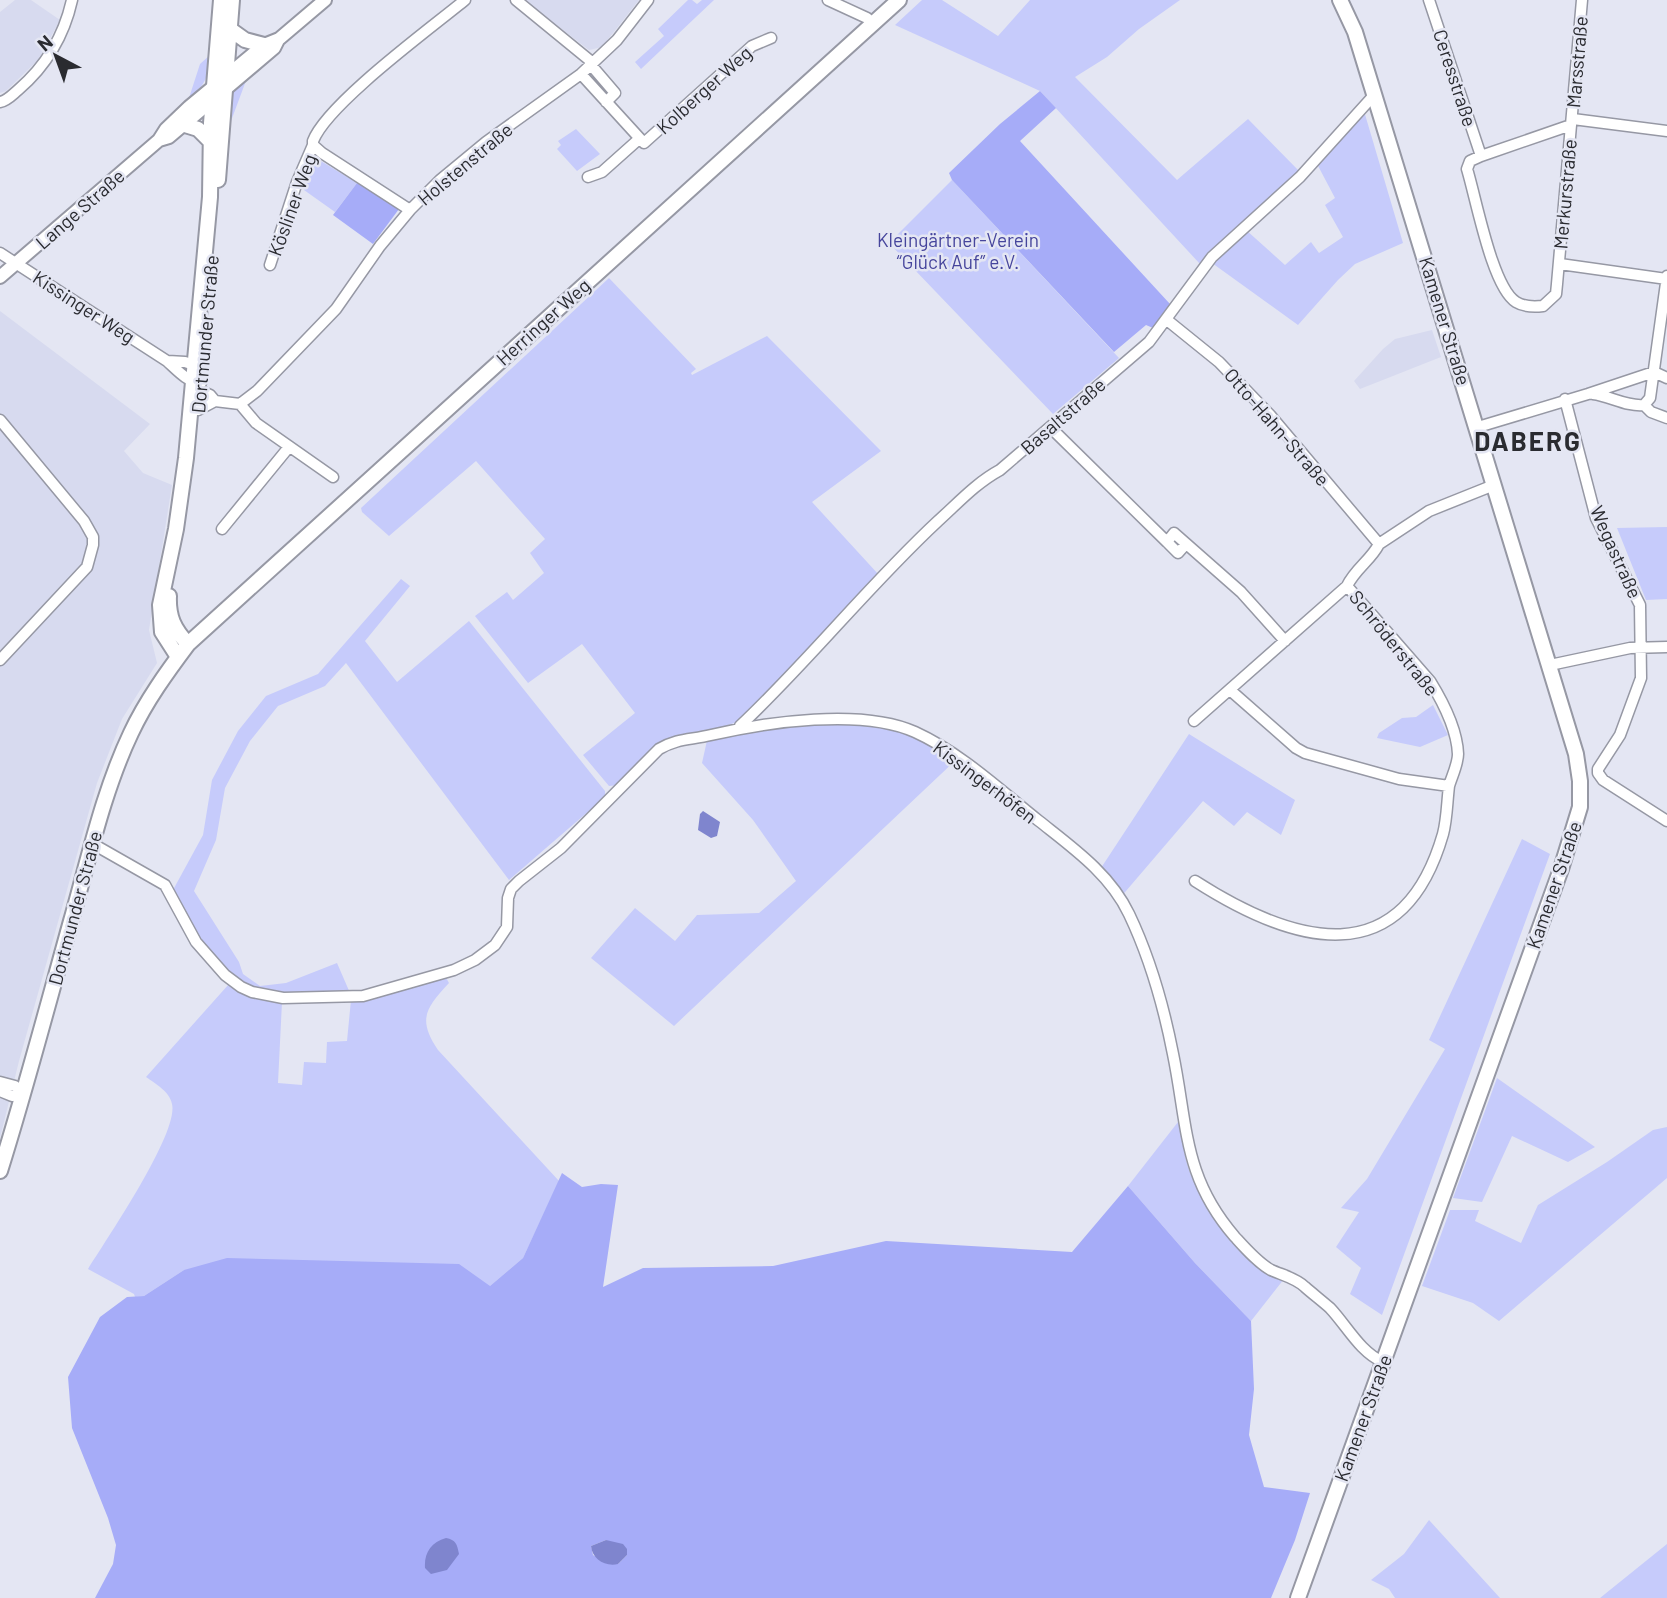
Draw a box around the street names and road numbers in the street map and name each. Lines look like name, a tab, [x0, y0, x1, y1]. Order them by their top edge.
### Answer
street label: Marsstraße	[1561, 15, 1592, 109]
street label: Ceresstraße	[1429, 26, 1482, 129]
street label: Kolberger Weg	[651, 41, 756, 138]
street label: Holstenstraße	[413, 117, 517, 210]
street label: Merkurstraße	[1548, 138, 1581, 250]
street label: Kösliner Weg	[262, 151, 321, 259]
street label: Lange Straße	[31, 164, 129, 253]
street label: Dortmunder Straße	[186, 254, 223, 414]
street label: Kamener Straße	[1415, 254, 1476, 388]
street label: Kissinger Weg	[29, 265, 139, 348]
street label: Herringer Weg	[491, 273, 594, 370]
street label: Otto-Hahn-Straße	[1220, 363, 1335, 490]
street label: Basaltstraße	[1016, 373, 1110, 459]
street label: Wegastraße	[1586, 502, 1647, 602]
street label: Schröderstraße	[1345, 585, 1444, 700]
street label: Kissingerhöfen	[929, 735, 1041, 828]
street label: Kamener Straße	[1521, 818, 1586, 952]
street label: Dortmunder Straße	[43, 828, 106, 988]
street label: Kamener Straße	[1329, 1351, 1396, 1484]

